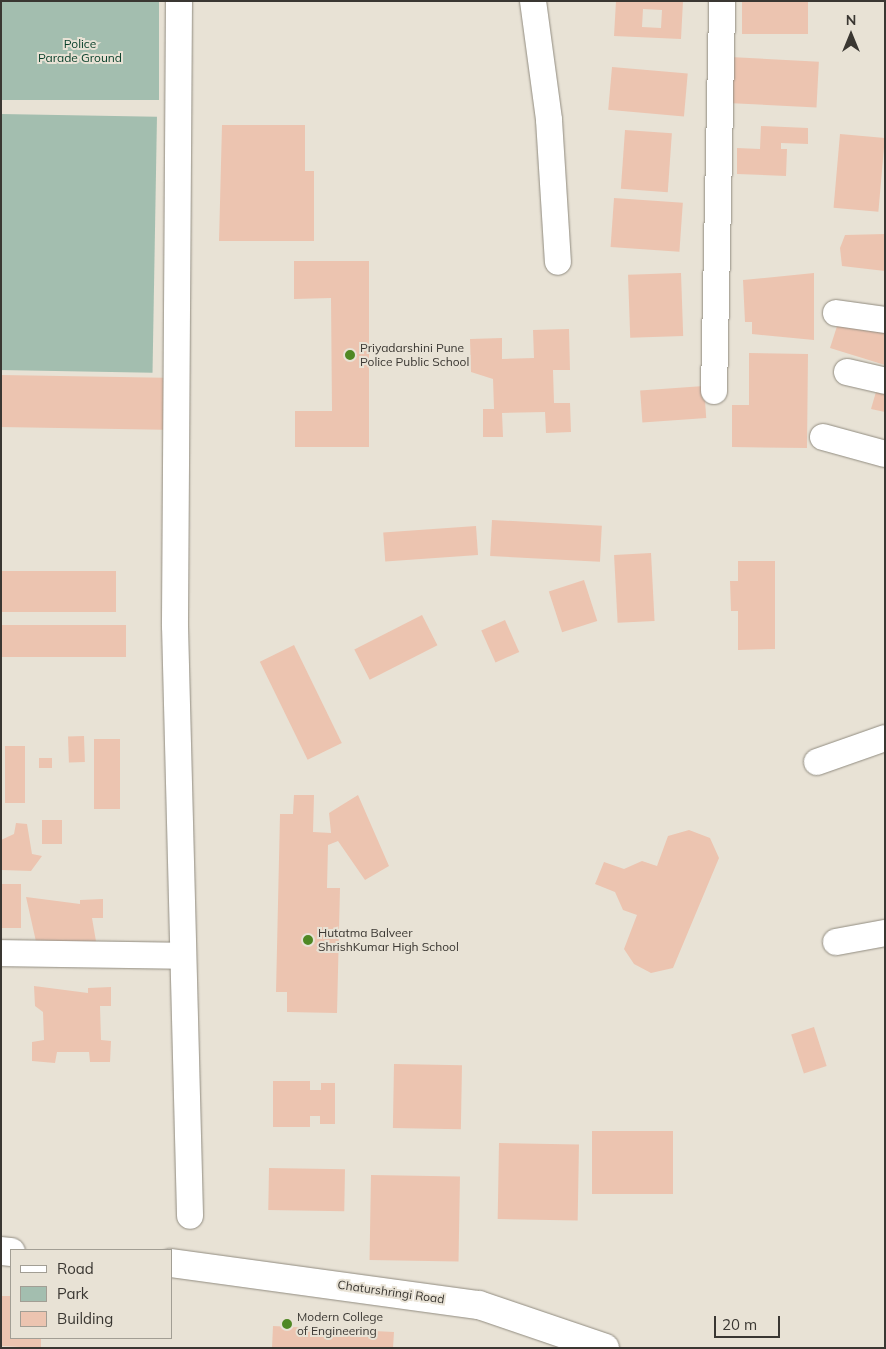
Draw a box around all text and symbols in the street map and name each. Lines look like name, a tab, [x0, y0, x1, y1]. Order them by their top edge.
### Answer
north arrow	[826, 10, 876, 60]
text: N	[846, 11, 856, 29]
park label: Police Parade Ground	[38, 37, 122, 65]
place label: Priyadarshini Pune Police Public School	[360, 341, 469, 369]
marker: Priyadarshini Pune Police Public School	[344, 349, 356, 361]
place label: Hutatma Balveer ShrishKumar High School	[318, 926, 459, 954]
marker: Hutatma Balveer ShrishKumar High School	[302, 934, 314, 946]
legend	[10, 1249, 172, 1339]
text: Road	[57, 1259, 94, 1278]
street label: Chaturshringi Road	[337, 1277, 445, 1307]
text: Park	[57, 1284, 89, 1303]
scale bar	[716, 1306, 782, 1338]
text: Building	[57, 1309, 113, 1328]
place label: Modern College of Engineering	[297, 1310, 383, 1338]
text: 20 m	[722, 1315, 757, 1334]
marker: Modern College of Engineering	[281, 1318, 293, 1330]

